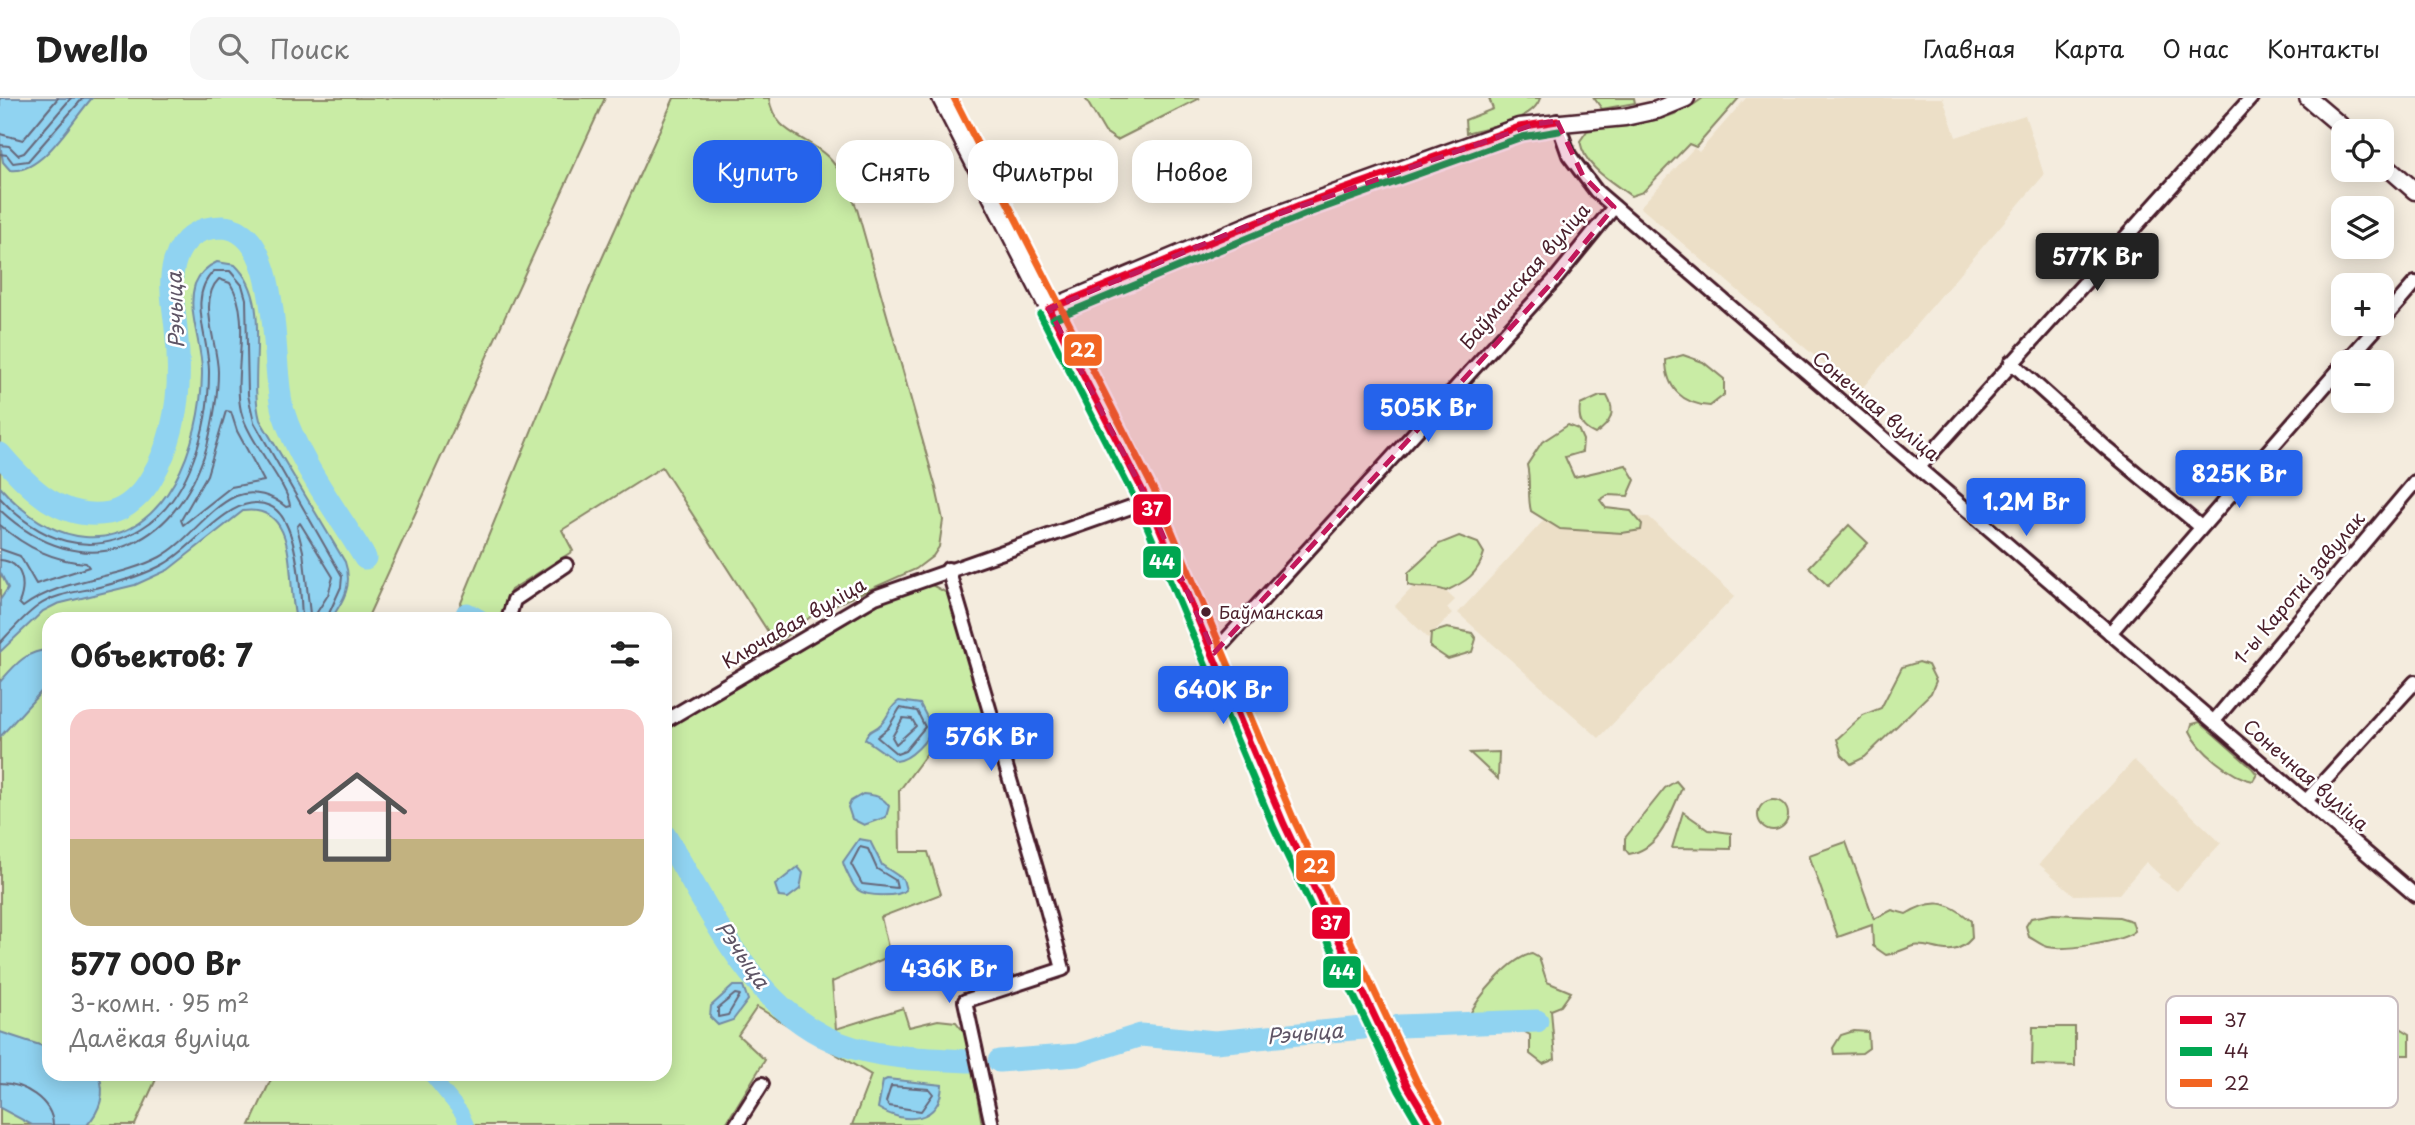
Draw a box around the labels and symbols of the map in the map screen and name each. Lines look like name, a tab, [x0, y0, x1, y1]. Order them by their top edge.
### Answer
street label: Баўманская вуліца	[1453, 196, 1596, 355]
pin: 577K Br	[2032, 234, 2162, 293]
water label: Рэчыца	[157, 270, 191, 349]
line badge: 22	[1063, 333, 1103, 367]
text: 22	[1070, 335, 1096, 363]
street label: Сонечная вуліца	[1807, 344, 1947, 467]
pin: 505K Br	[1363, 384, 1493, 444]
pin: 825K Br	[2174, 450, 2304, 510]
pin: 1.2M Br	[1961, 478, 2091, 538]
line badge: 37	[1132, 493, 1172, 526]
text: 37	[1141, 494, 1163, 522]
street label: 1-ы Кароткі завулак	[2226, 504, 2371, 670]
line badge: 44	[1142, 545, 1182, 579]
text: 44	[1149, 547, 1175, 575]
street label: Ключавая вуліца	[716, 569, 871, 675]
place label: Баўманская	[1219, 599, 1324, 625]
marker: Баўманская	[1199, 605, 1213, 619]
pin: 640K Br	[1158, 666, 1288, 726]
street label: Сонечная вуліца	[2238, 712, 2376, 837]
pin: 576K Br	[926, 714, 1056, 773]
line badge: 22	[1295, 849, 1336, 883]
text: 22	[1303, 851, 1329, 879]
line badge: 37	[1311, 906, 1351, 940]
text: 37	[1320, 908, 1342, 936]
water label: Рэчыца	[709, 913, 779, 995]
pin: 436K Br	[884, 946, 1014, 1005]
line badge: 44	[1322, 955, 1362, 989]
text: 44	[1329, 957, 1355, 985]
legend	[2166, 996, 2398, 1108]
text: 37	[2224, 1005, 2246, 1033]
water label: Рэчыца	[1265, 1013, 1345, 1051]
text: 44	[2224, 1036, 2249, 1064]
text: 22	[2224, 1068, 2250, 1096]

